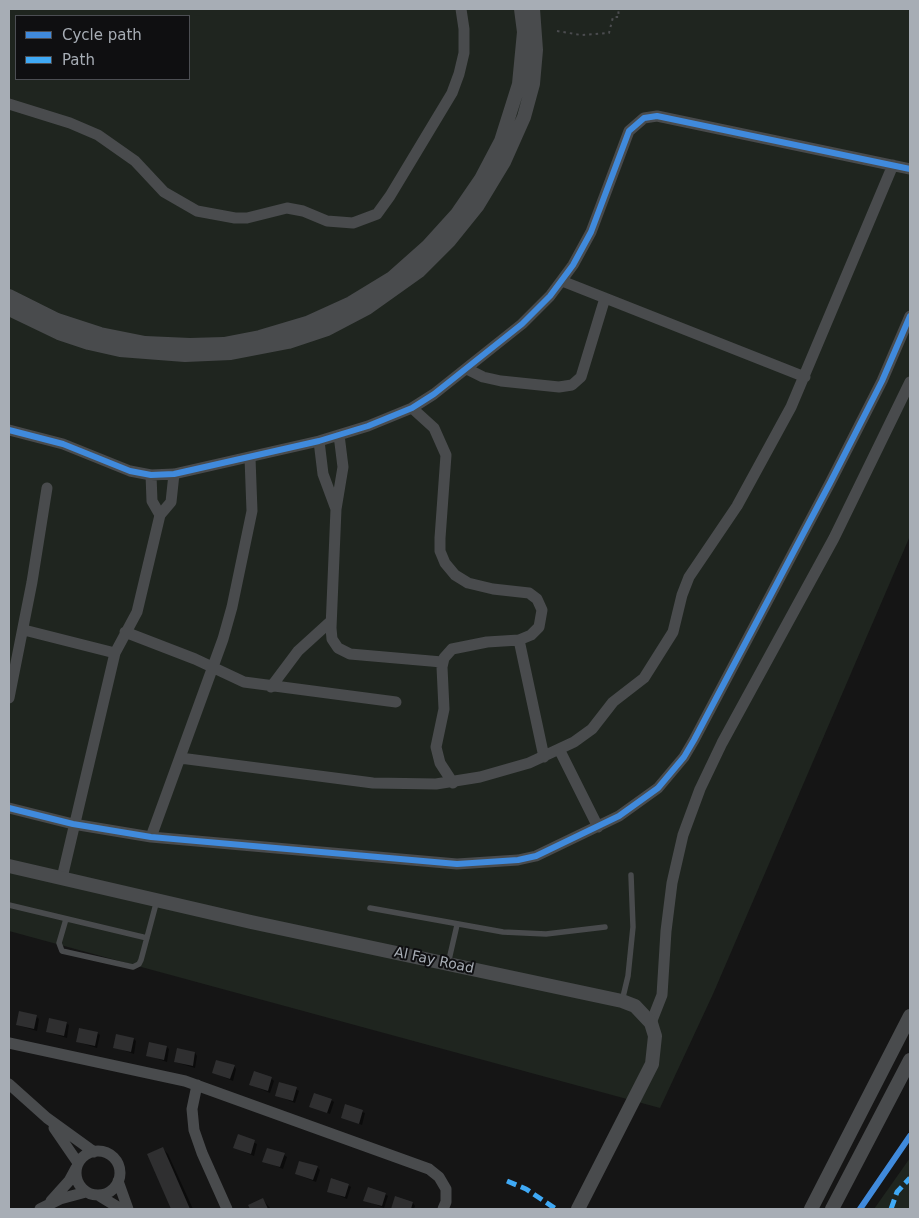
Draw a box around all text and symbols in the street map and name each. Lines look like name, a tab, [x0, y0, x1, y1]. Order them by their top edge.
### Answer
legend	[15, 15, 190, 80]
text: Cycle path	[62, 26, 142, 44]
text: Path	[62, 51, 95, 69]
street label: Al Fay Road	[393, 944, 475, 978]

